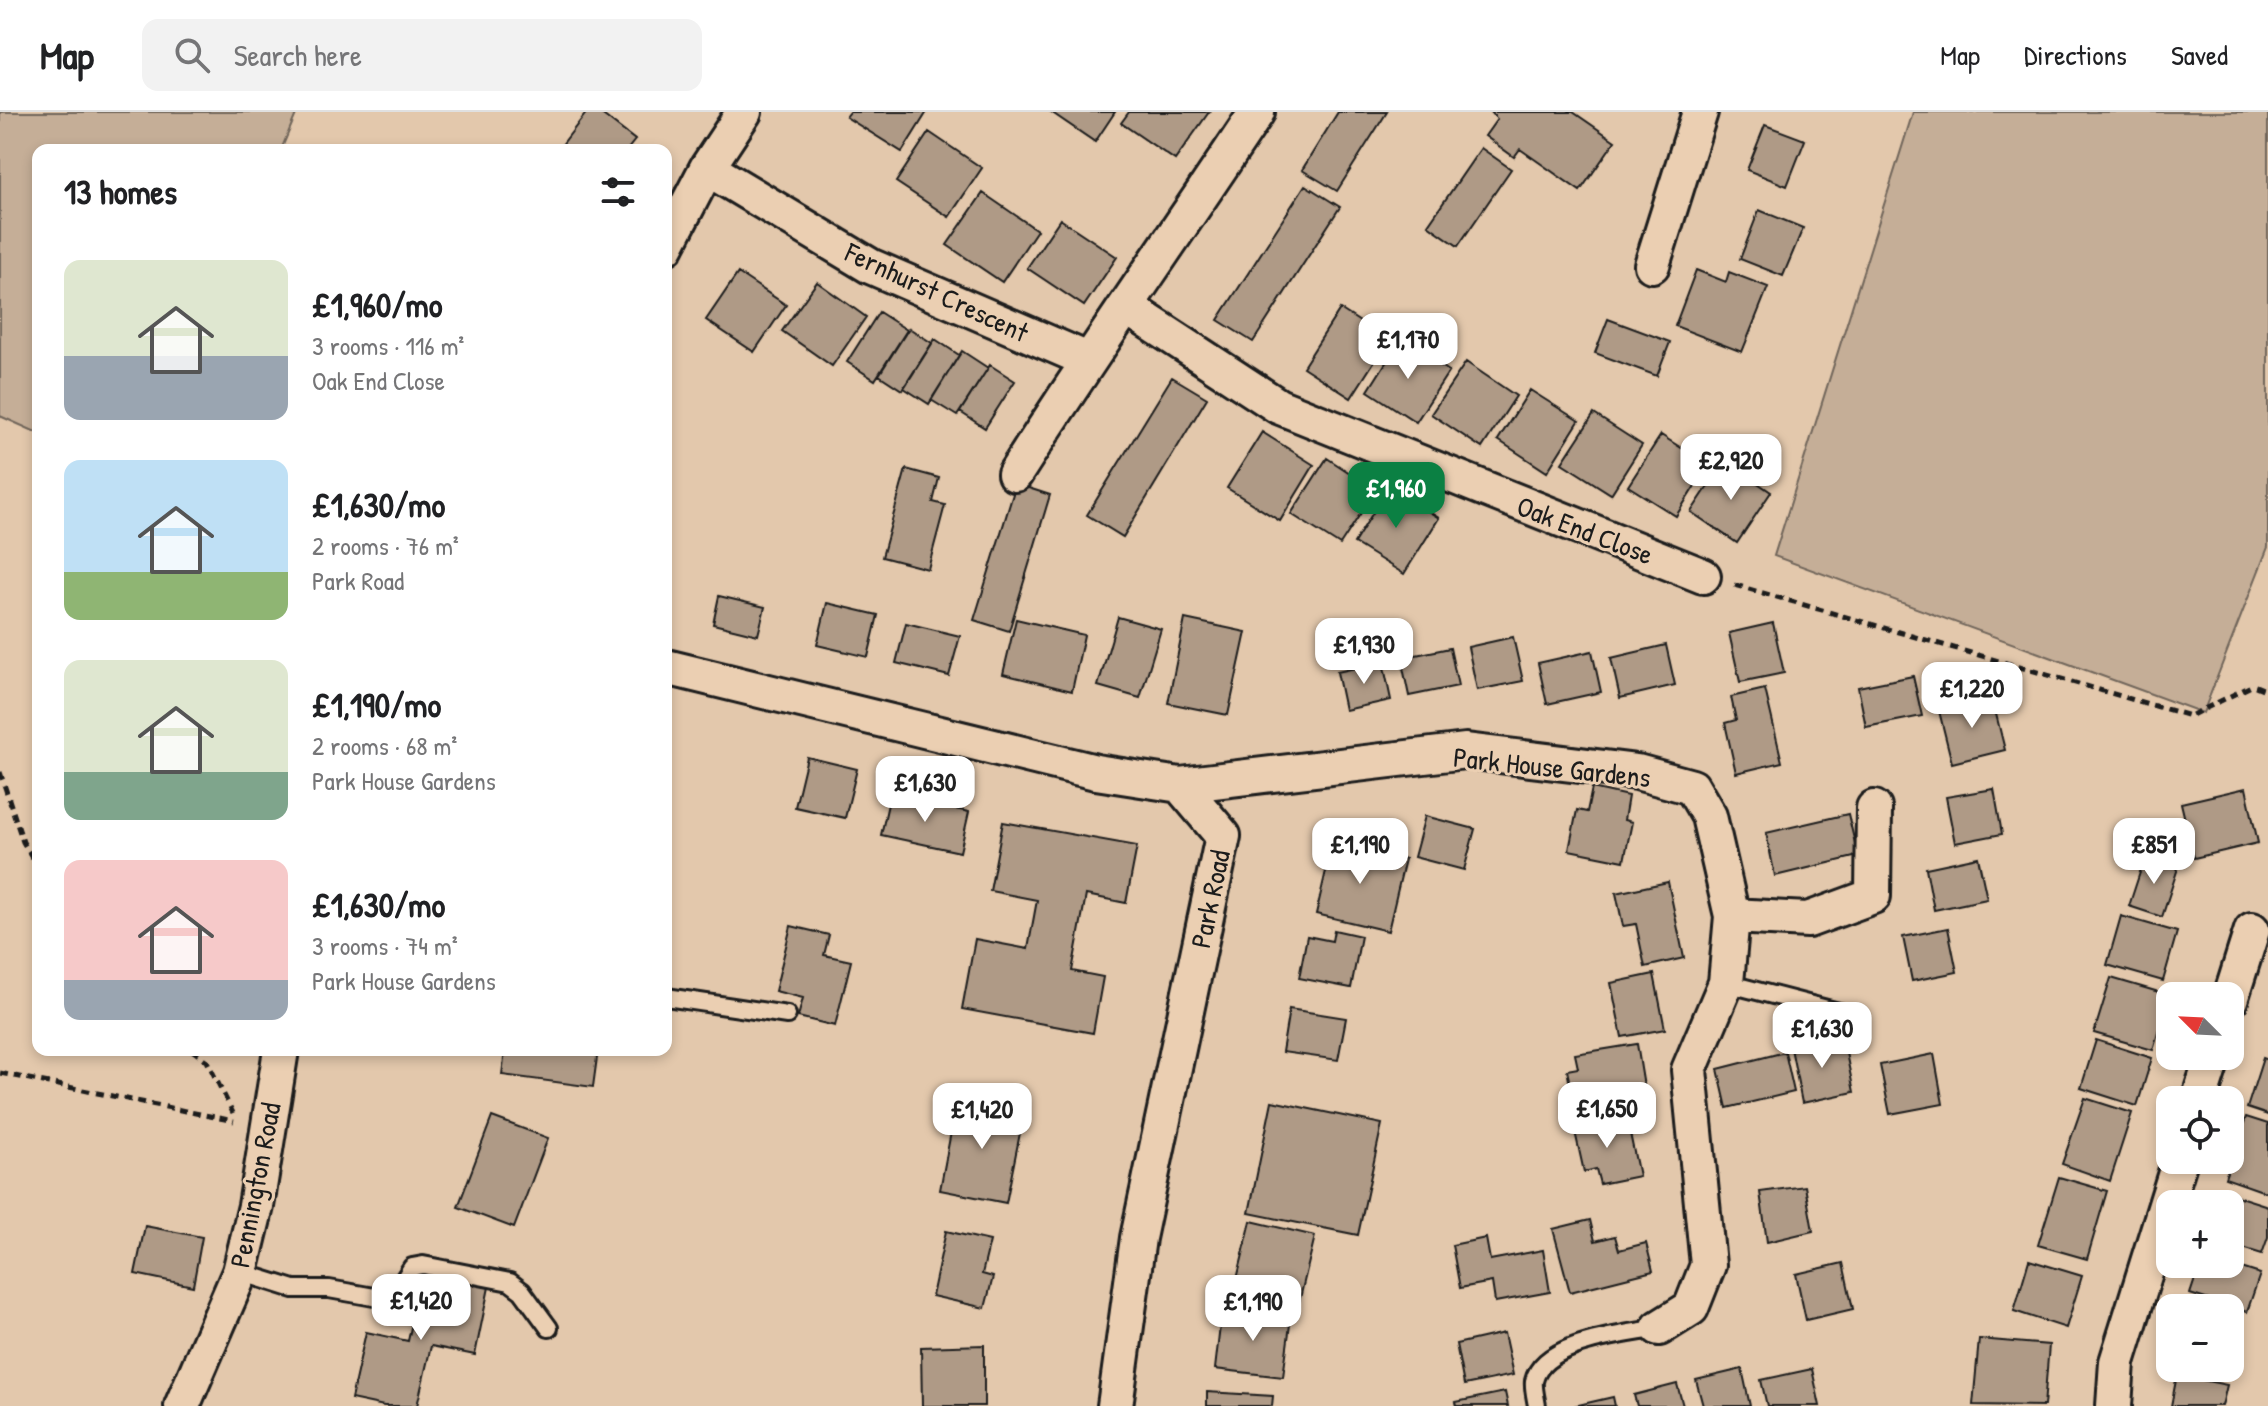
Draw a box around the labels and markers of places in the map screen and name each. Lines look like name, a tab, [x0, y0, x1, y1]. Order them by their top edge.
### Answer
pin: £1,170	[1343, 313, 1473, 381]
pin: £2,920	[1666, 434, 1796, 502]
pin: £1,960	[1331, 462, 1461, 530]
pin: £1,930	[1299, 618, 1429, 686]
pin: £1,220	[1907, 662, 2037, 730]
pin: £1,630	[860, 756, 990, 824]
pin: £1,190	[1295, 818, 1425, 886]
pin: £851	[2107, 818, 2201, 886]
pin: £1,630	[1757, 1002, 1887, 1070]
pin: £1,650	[1542, 1082, 1672, 1150]
pin: £1,420	[917, 1083, 1047, 1151]
pin: £1,420	[356, 1274, 486, 1342]
pin: £1,190	[1188, 1275, 1318, 1343]

